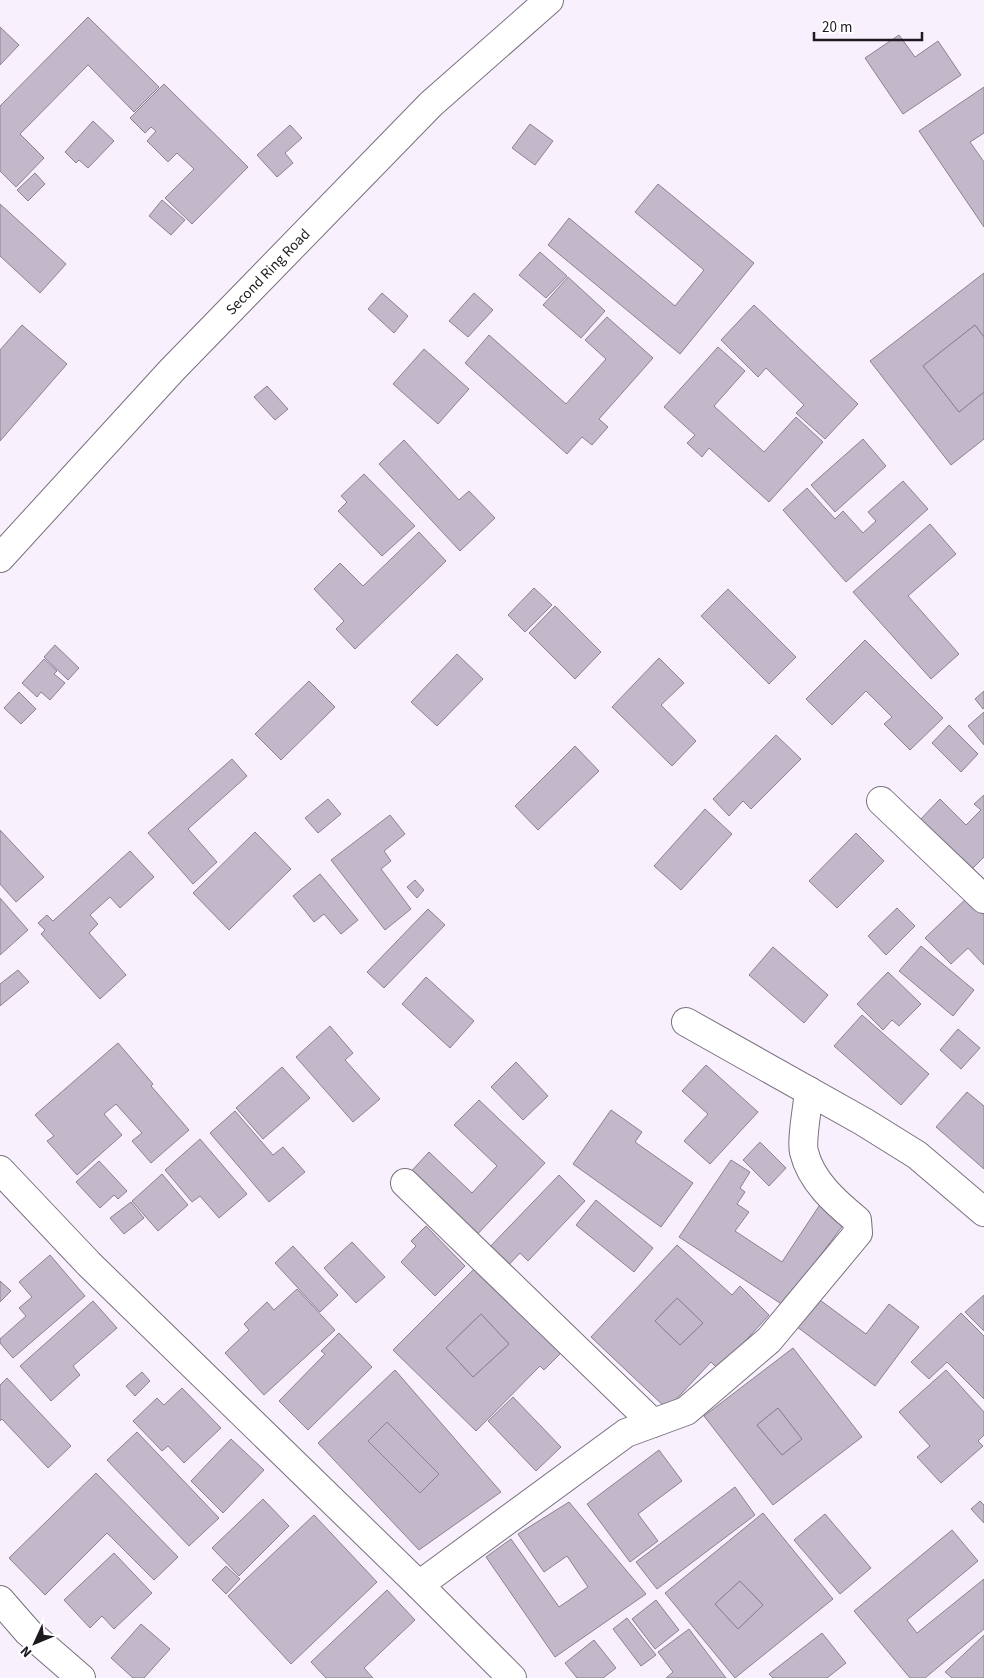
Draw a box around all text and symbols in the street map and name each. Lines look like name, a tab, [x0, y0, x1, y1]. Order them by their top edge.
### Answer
scale bar	[814, 10, 922, 42]
text: 20 m	[822, 17, 852, 38]
street label: Second Ring Road	[221, 224, 315, 320]
north arrow	[10, 1618, 60, 1668]
text: N	[16, 1641, 37, 1662]

